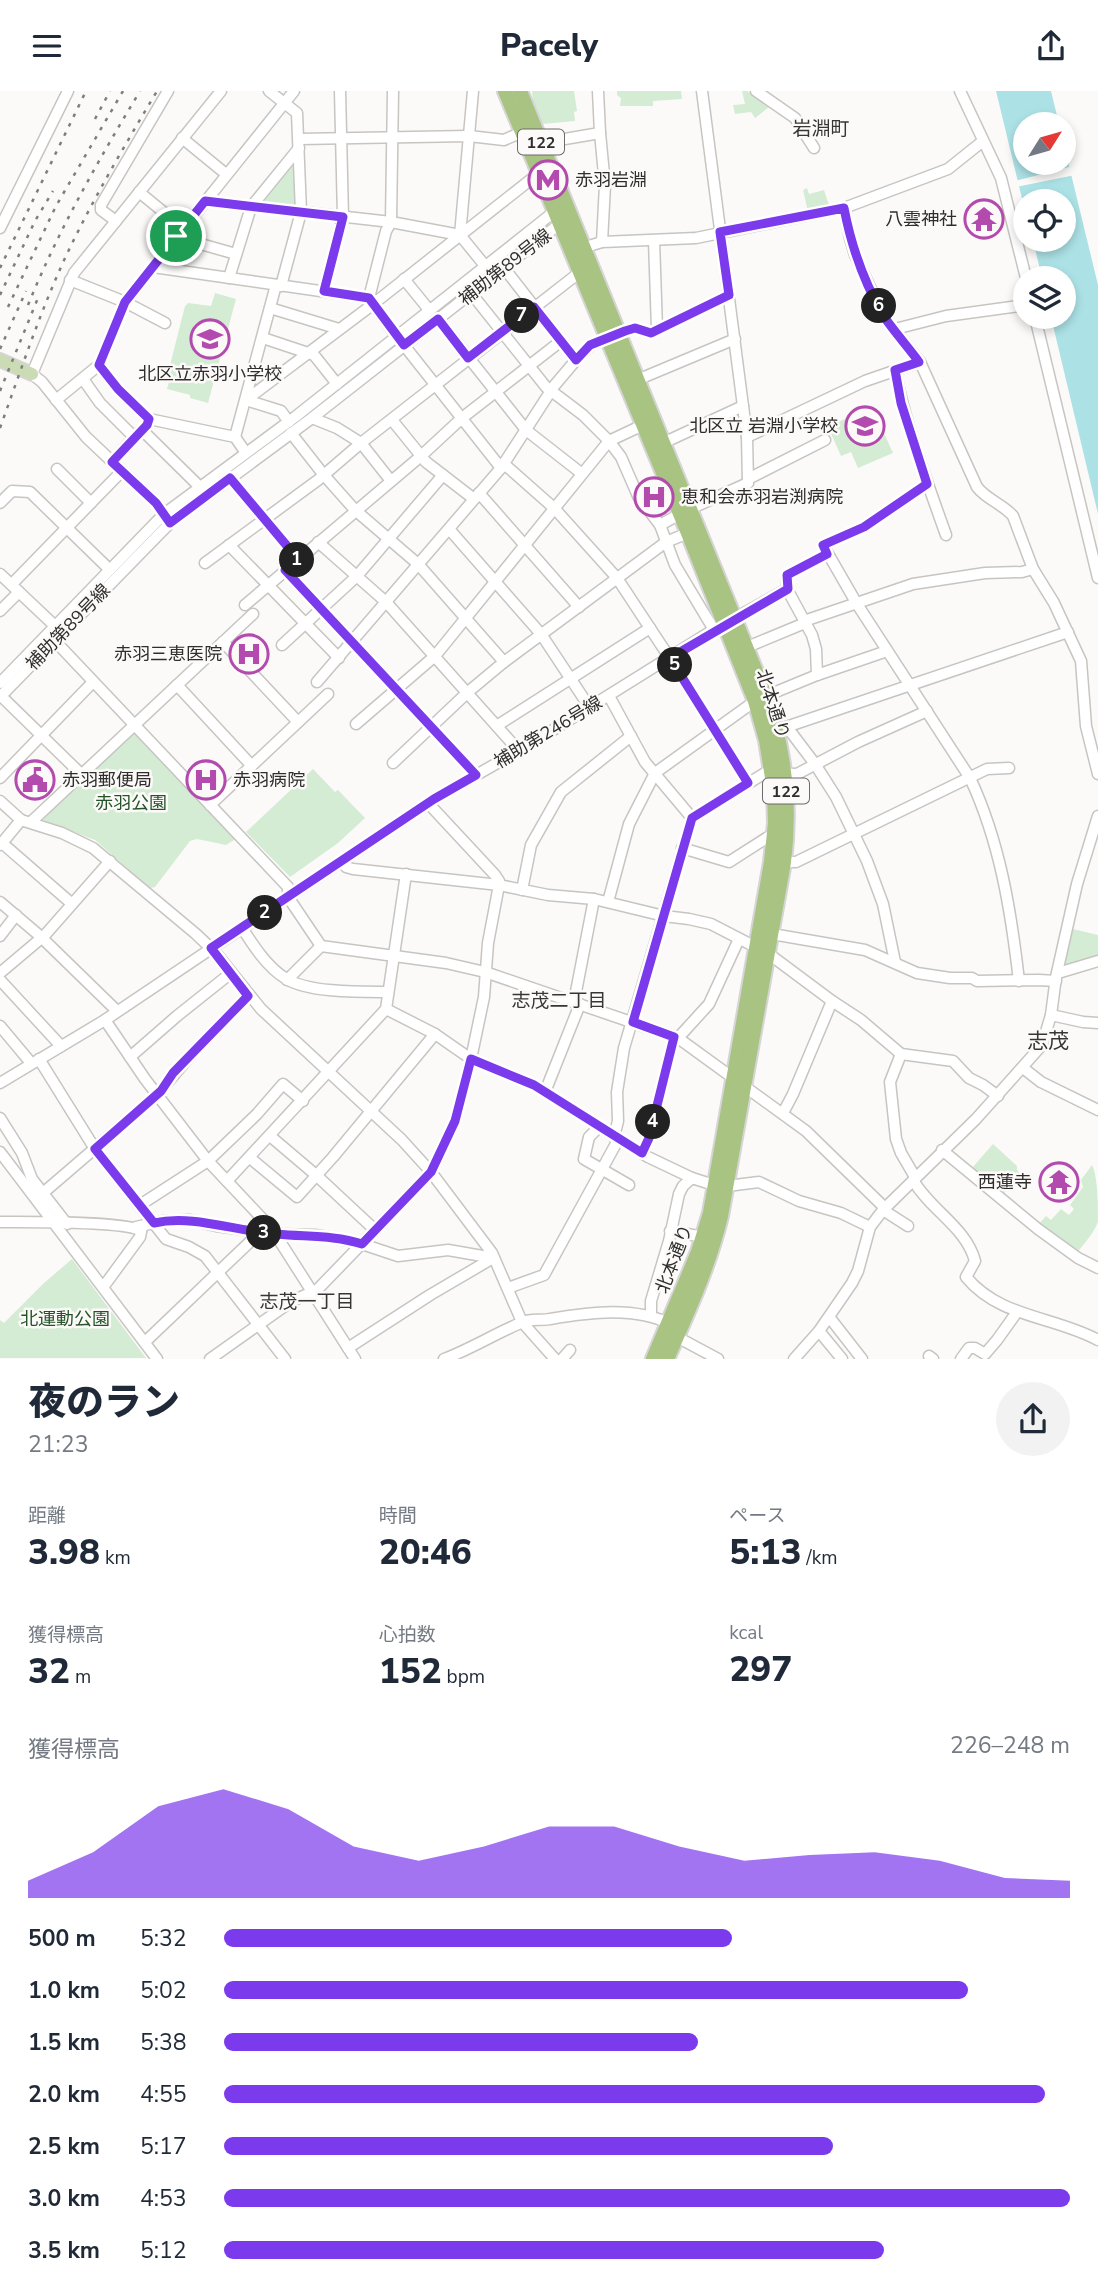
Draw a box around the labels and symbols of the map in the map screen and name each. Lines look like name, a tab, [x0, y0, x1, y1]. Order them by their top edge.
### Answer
north arrow	[1013, 112, 1076, 175]
district label: 岩淵町	[792, 116, 850, 142]
road number: 122	[518, 129, 564, 155]
metro station icon: 赤羽岩淵	[527, 159, 569, 201]
place label: 赤羽岩淵	[575, 168, 647, 192]
temple icon: 八雲神社	[963, 198, 1005, 240]
pin	[146, 206, 206, 266]
place label: 八雲神社	[885, 207, 957, 231]
street label: 補助第89号線	[454, 223, 556, 311]
pin: 6	[862, 289, 896, 323]
pin: 7	[504, 299, 540, 334]
school or university icon: 北区立赤羽小学校	[189, 318, 231, 360]
place label: 北区立赤羽小学校	[138, 362, 282, 386]
school or university icon: 北区立 岩淵小学校	[844, 405, 886, 447]
place label: 北区立 岩淵小学校	[689, 414, 838, 438]
hospital icon: 恵和会赤羽岩渕病院	[633, 476, 675, 518]
place label: 恵和会赤羽岩渕病院	[681, 485, 843, 509]
pin: 1	[280, 543, 314, 577]
street label: 補助第89号線	[21, 579, 115, 675]
hospital icon: 赤羽三恵医院	[228, 633, 270, 675]
place label: 赤羽三恵医院	[114, 642, 222, 666]
pin: 5	[658, 647, 692, 683]
street label: 北本通り	[750, 666, 796, 742]
street label: 補助第246号線	[489, 690, 607, 774]
public building icon: 赤羽郵便局	[14, 759, 56, 801]
hospital icon: 赤羽病院	[185, 759, 227, 801]
place label: 赤羽郵便局	[62, 768, 152, 792]
place label: 赤羽病院	[233, 768, 305, 792]
road number: 122	[763, 779, 809, 803]
park label: 赤羽公園	[95, 791, 167, 815]
pin: 2	[247, 895, 282, 931]
district label: 志茂二丁目	[511, 988, 607, 1014]
district label: 志茂	[1027, 1027, 1069, 1055]
pin: 4	[636, 1105, 670, 1139]
temple icon: 西蓮寺	[1038, 1161, 1080, 1203]
place label: 西蓮寺	[978, 1170, 1032, 1194]
pin: 3	[246, 1215, 282, 1251]
street label: 北本通り	[650, 1221, 698, 1297]
district label: 志茂一丁目	[259, 1289, 355, 1315]
park label: 北運動公園	[20, 1307, 110, 1331]

